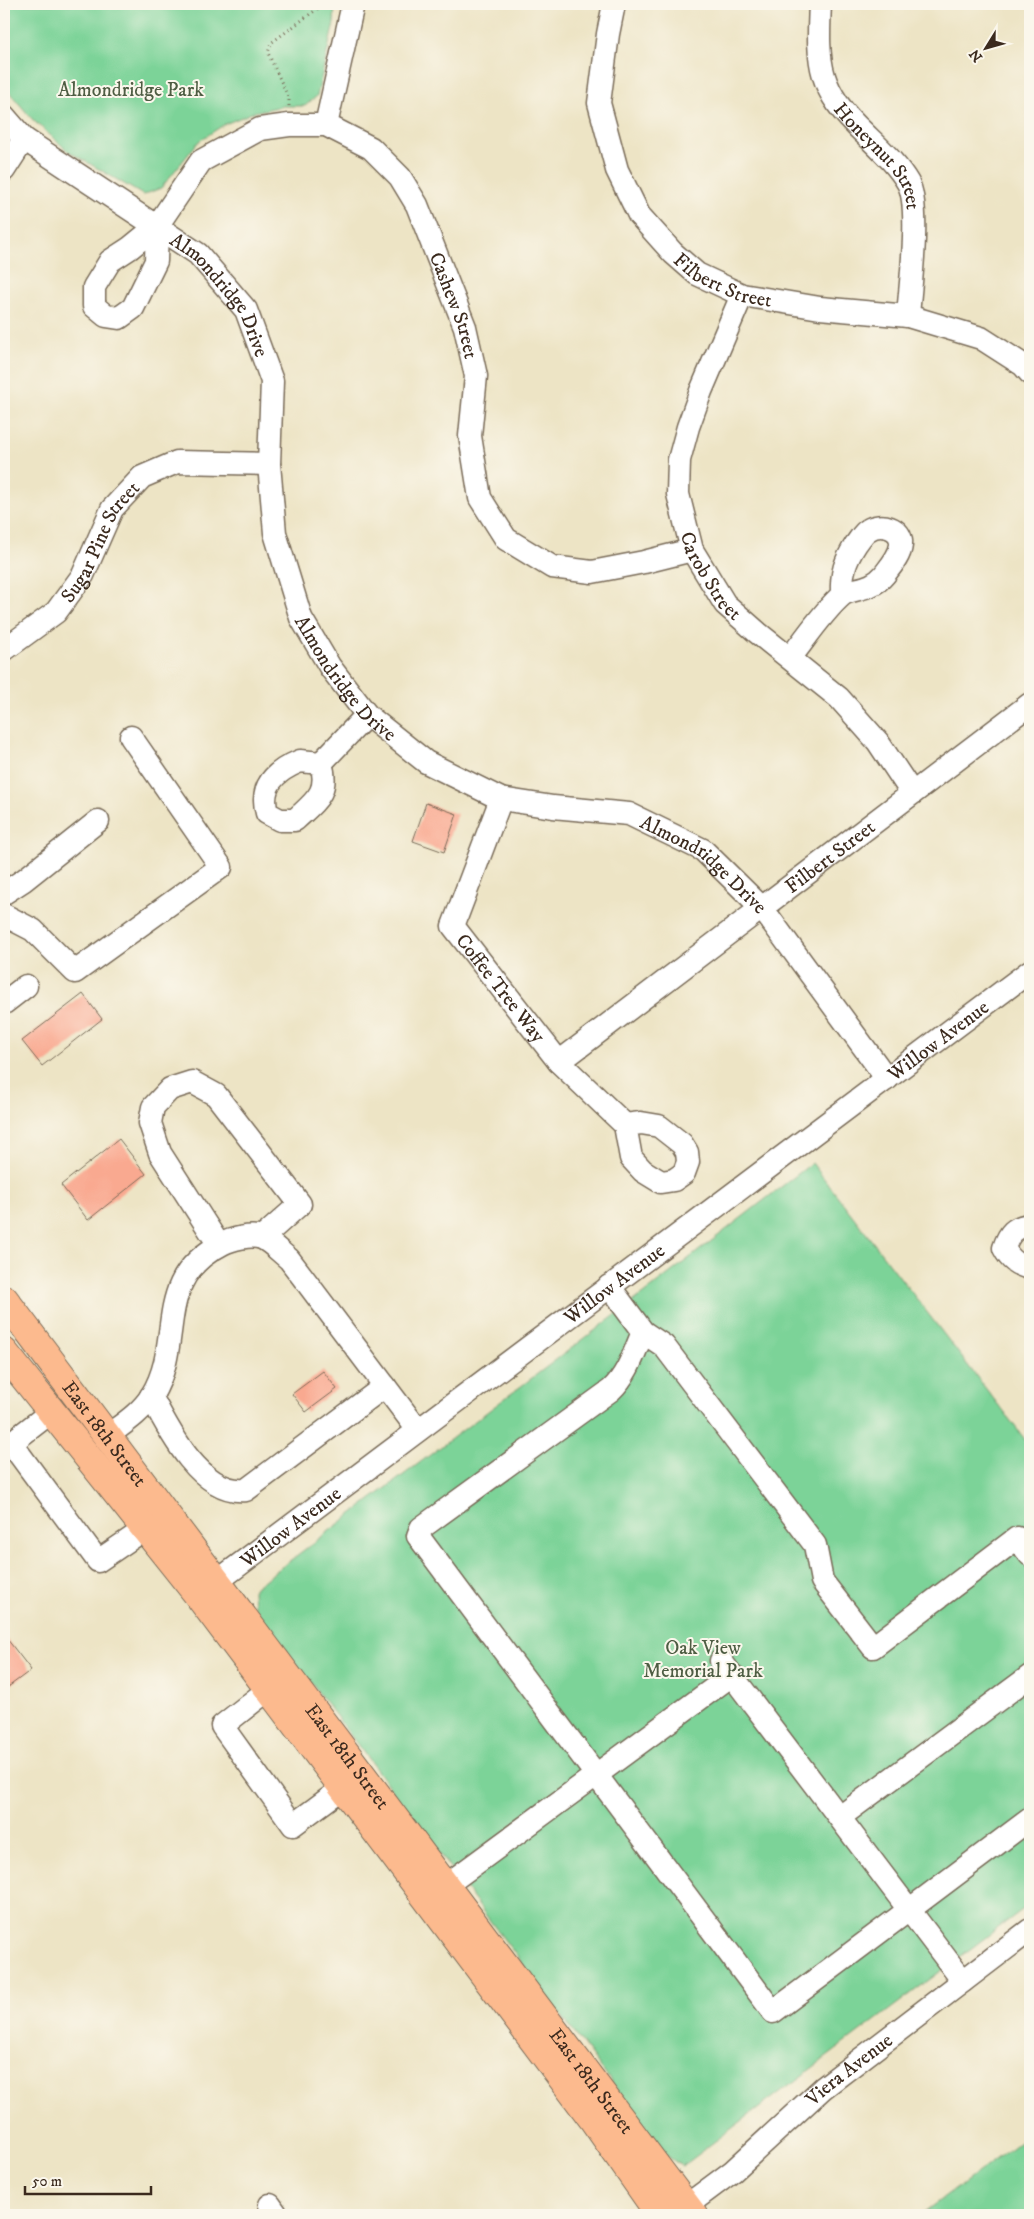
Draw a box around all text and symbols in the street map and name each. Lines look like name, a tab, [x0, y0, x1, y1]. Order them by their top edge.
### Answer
north arrow	[962, 22, 1012, 72]
text: N	[965, 45, 987, 65]
park label: Almondridge Park	[58, 78, 204, 103]
street label: Honeynut Street	[827, 98, 925, 211]
street label: Almondridge Drive	[165, 228, 273, 361]
street label: Filbert Street	[668, 248, 774, 314]
street label: Cashew Street	[423, 249, 483, 361]
street label: Sugar Pine Street	[56, 476, 146, 608]
street label: Carob Street	[674, 529, 746, 626]
street label: Almondridge Drive	[288, 611, 401, 747]
street label: Almondridge Drive	[636, 810, 771, 920]
street label: Filbert Street	[781, 815, 881, 900]
street label: Coffee Tree Way	[450, 929, 550, 1049]
street label: Willow Avenue	[883, 995, 994, 1088]
street label: Willow Avenue	[559, 1239, 670, 1331]
street label: East 18th Street	[56, 1376, 152, 1492]
street label: Willow Avenue	[235, 1482, 347, 1574]
park label: Oak View Memorial Park	[643, 1636, 763, 1684]
street label: East 18th Street	[299, 1699, 394, 1815]
street label: East 18th Street	[543, 2024, 639, 2139]
street label: Viera Avenue	[800, 2028, 898, 2113]
scale bar	[25, 2164, 151, 2196]
text: 50 m	[32, 2172, 62, 2191]

